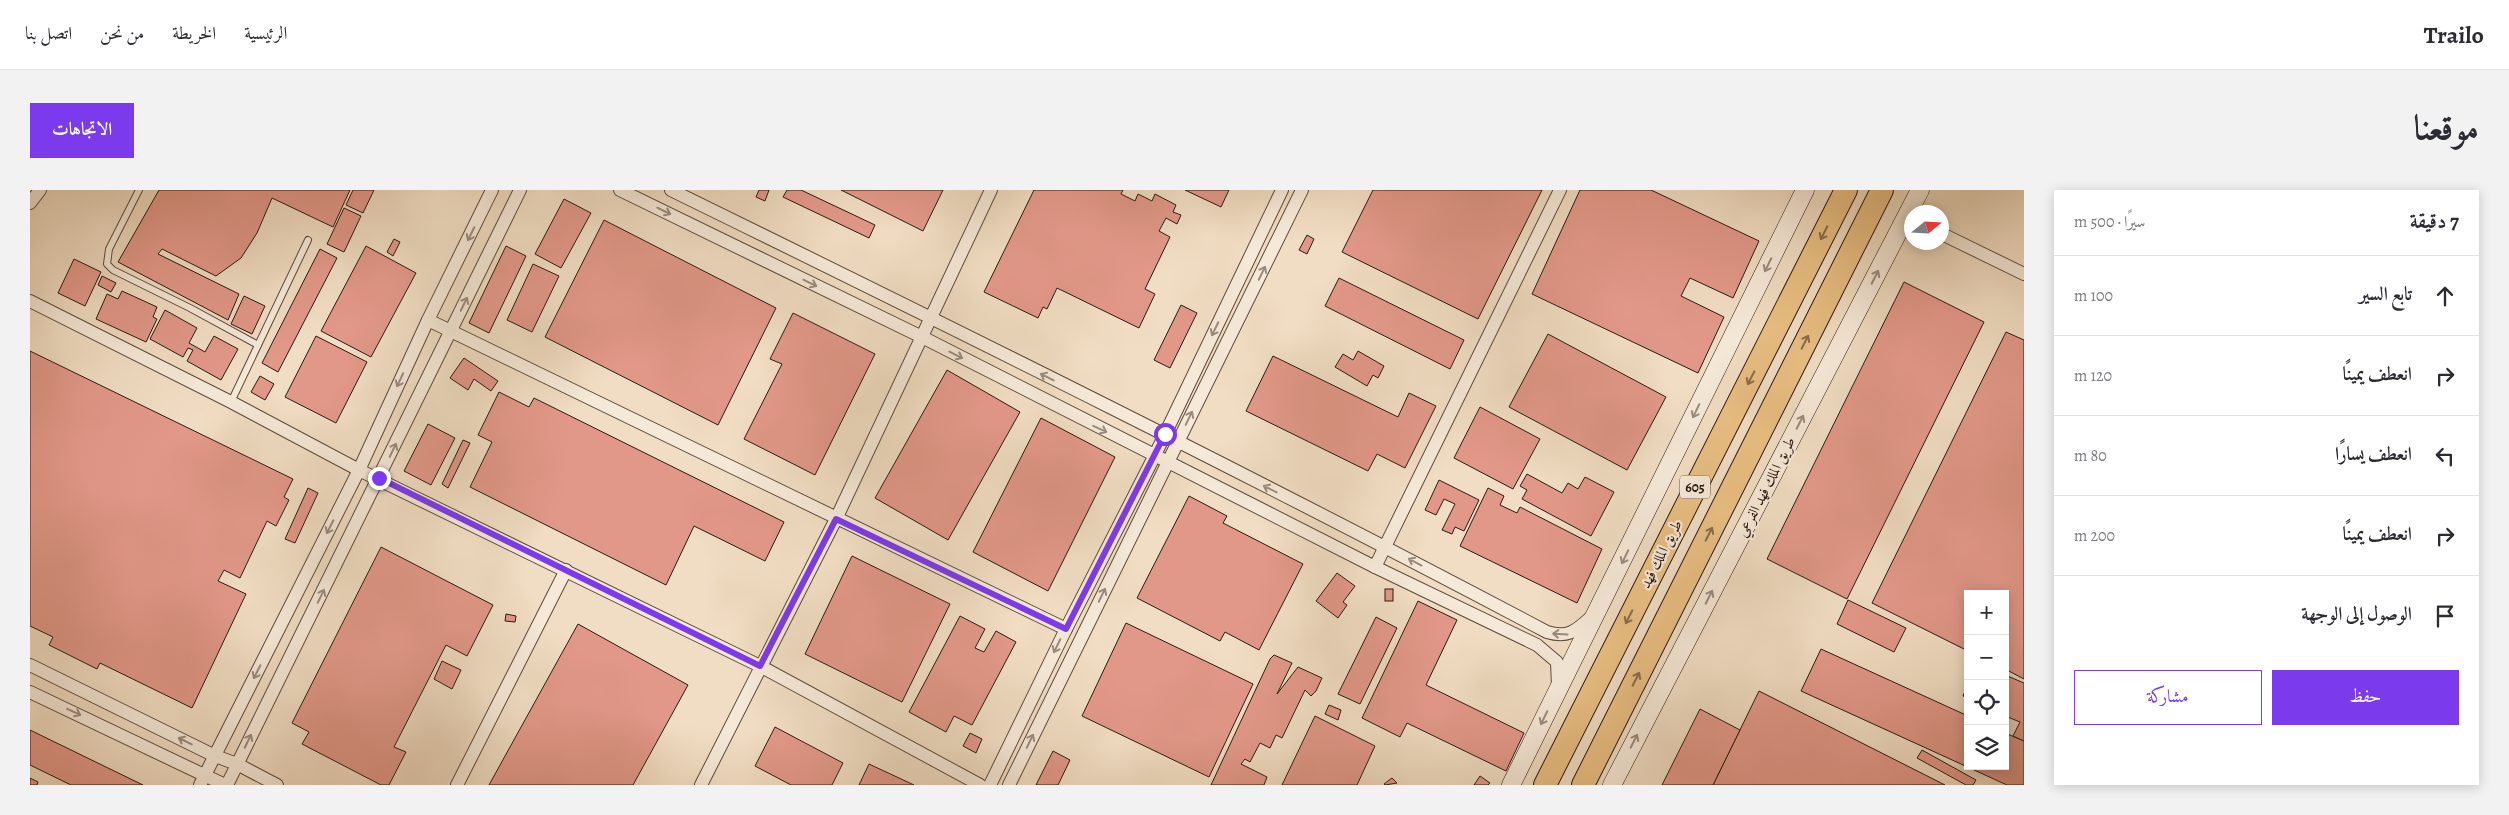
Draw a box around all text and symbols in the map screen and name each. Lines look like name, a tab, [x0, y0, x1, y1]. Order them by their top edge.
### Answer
text: Trailo	[2424, 19, 2484, 51]
text: اتصل بنا	[25, 21, 72, 45]
text: من نحن	[100, 21, 144, 45]
text: الخريطة	[172, 21, 216, 45]
text: الرئيسية	[244, 21, 287, 45]
button: الاتجاهات	[30, 103, 134, 158]
text: موقعنا	[2414, 103, 2479, 151]
north arrow	[1904, 205, 1949, 250]
one-way arrow	[656, 207, 671, 217]
text: 7 دقيقة	[2410, 207, 2459, 235]
text: سيرًا · 500 m	[2074, 211, 2145, 233]
one-way arrow	[465, 226, 475, 241]
one-way arrow	[1819, 226, 1829, 241]
one-way arrow	[1763, 257, 1772, 272]
one-way arrow	[1257, 266, 1267, 281]
one-way arrow	[1870, 271, 1880, 285]
one-way arrow	[802, 279, 817, 288]
text: تابع السير	[2359, 281, 2412, 307]
icon: ahead	[2431, 282, 2459, 310]
text: 100 m	[2074, 285, 2113, 307]
one-way arrow	[460, 297, 469, 312]
one-way arrow	[1210, 321, 1220, 336]
one-way arrow	[1801, 334, 1811, 349]
one-way arrow	[948, 351, 963, 360]
text: انعطف يمينًا	[2342, 361, 2412, 387]
icon: right	[2431, 362, 2459, 390]
text: 120 m	[2074, 365, 2112, 387]
one-way arrow	[1746, 371, 1756, 386]
one-way arrow	[395, 372, 404, 387]
one-way arrow	[1040, 372, 1055, 381]
one-way arrow	[1691, 403, 1700, 418]
one-way arrow	[1185, 411, 1195, 426]
one-way arrow	[1795, 414, 1805, 429]
route start	[1154, 423, 1177, 446]
one-way arrow	[1093, 424, 1108, 434]
street label: طريق الملك فهد الفرعي	[1732, 433, 1802, 542]
text: انعطف يسارًا	[2335, 441, 2412, 467]
icon: left	[2431, 442, 2459, 470]
one-way arrow	[389, 443, 398, 458]
text: 80 m	[2074, 445, 2107, 467]
route end	[368, 467, 391, 490]
road number: 605	[1680, 476, 1710, 498]
one-way arrow	[1263, 484, 1278, 494]
street label: طريق الملك فهد	[1635, 516, 1687, 592]
one-way arrow	[325, 519, 334, 534]
text: انعطف يمينًا	[2342, 521, 2412, 547]
icon: right	[2431, 522, 2459, 550]
text: 200 m	[2074, 525, 2115, 547]
one-way arrow	[1704, 526, 1714, 541]
one-way arrow	[1619, 549, 1629, 564]
one-way arrow	[1409, 557, 1423, 567]
one-way arrow	[1097, 588, 1107, 603]
one-way arrow	[317, 589, 326, 604]
one-way arrow	[1705, 590, 1714, 605]
map controls	[1964, 590, 2009, 770]
button: +	[1964, 590, 2009, 635]
text: الوصول إلى الوجهة	[2301, 601, 2412, 627]
icon: arrive	[2431, 602, 2459, 630]
one-way arrow	[1624, 609, 1633, 624]
one-way arrow	[1552, 630, 1568, 639]
button: −	[1964, 635, 2009, 680]
one-way arrow	[1052, 639, 1062, 654]
one-way arrow	[252, 664, 261, 679]
button: مشاركة	[2074, 670, 2262, 725]
button: حفظ	[2272, 670, 2459, 725]
one-way arrow	[1632, 672, 1641, 687]
button: locate	[1964, 680, 2009, 725]
one-way arrow	[66, 708, 81, 718]
one-way arrow	[1539, 710, 1549, 725]
button: layers	[1964, 725, 2009, 770]
one-way arrow	[244, 734, 254, 749]
one-way arrow	[1026, 734, 1035, 749]
one-way arrow	[1629, 734, 1639, 749]
one-way arrow	[178, 736, 193, 746]

